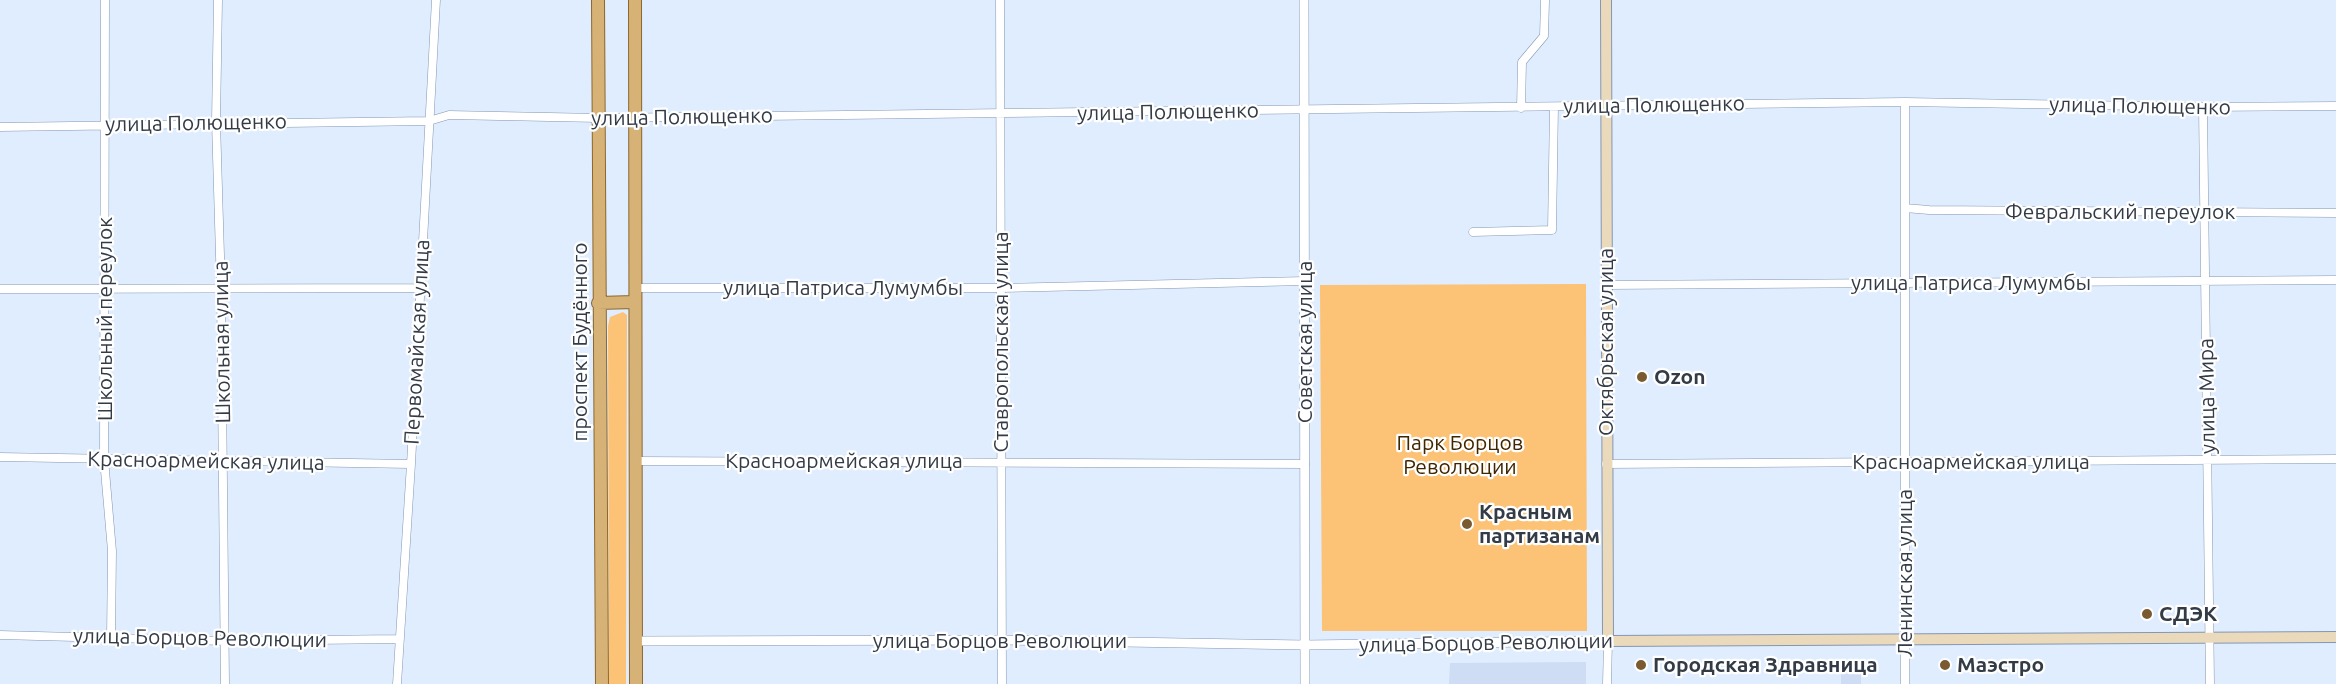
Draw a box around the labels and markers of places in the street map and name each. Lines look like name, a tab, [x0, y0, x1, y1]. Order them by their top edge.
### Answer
place label: Ozon	[1654, 364, 1705, 390]
marker: Ozon	[1635, 370, 1649, 384]
place label: Красным партизанам	[1479, 499, 1600, 549]
marker: Красным партизанам	[1460, 517, 1474, 531]
place label: СДЭК	[2159, 601, 2217, 627]
marker: СДЭК	[2140, 607, 2154, 621]
place label: Городская Здравница	[1653, 652, 1878, 678]
place label: Маэстро	[1957, 652, 2044, 678]
marker: Городская Здравница	[1634, 658, 1648, 672]
marker: Маэстро	[1938, 658, 1952, 672]

